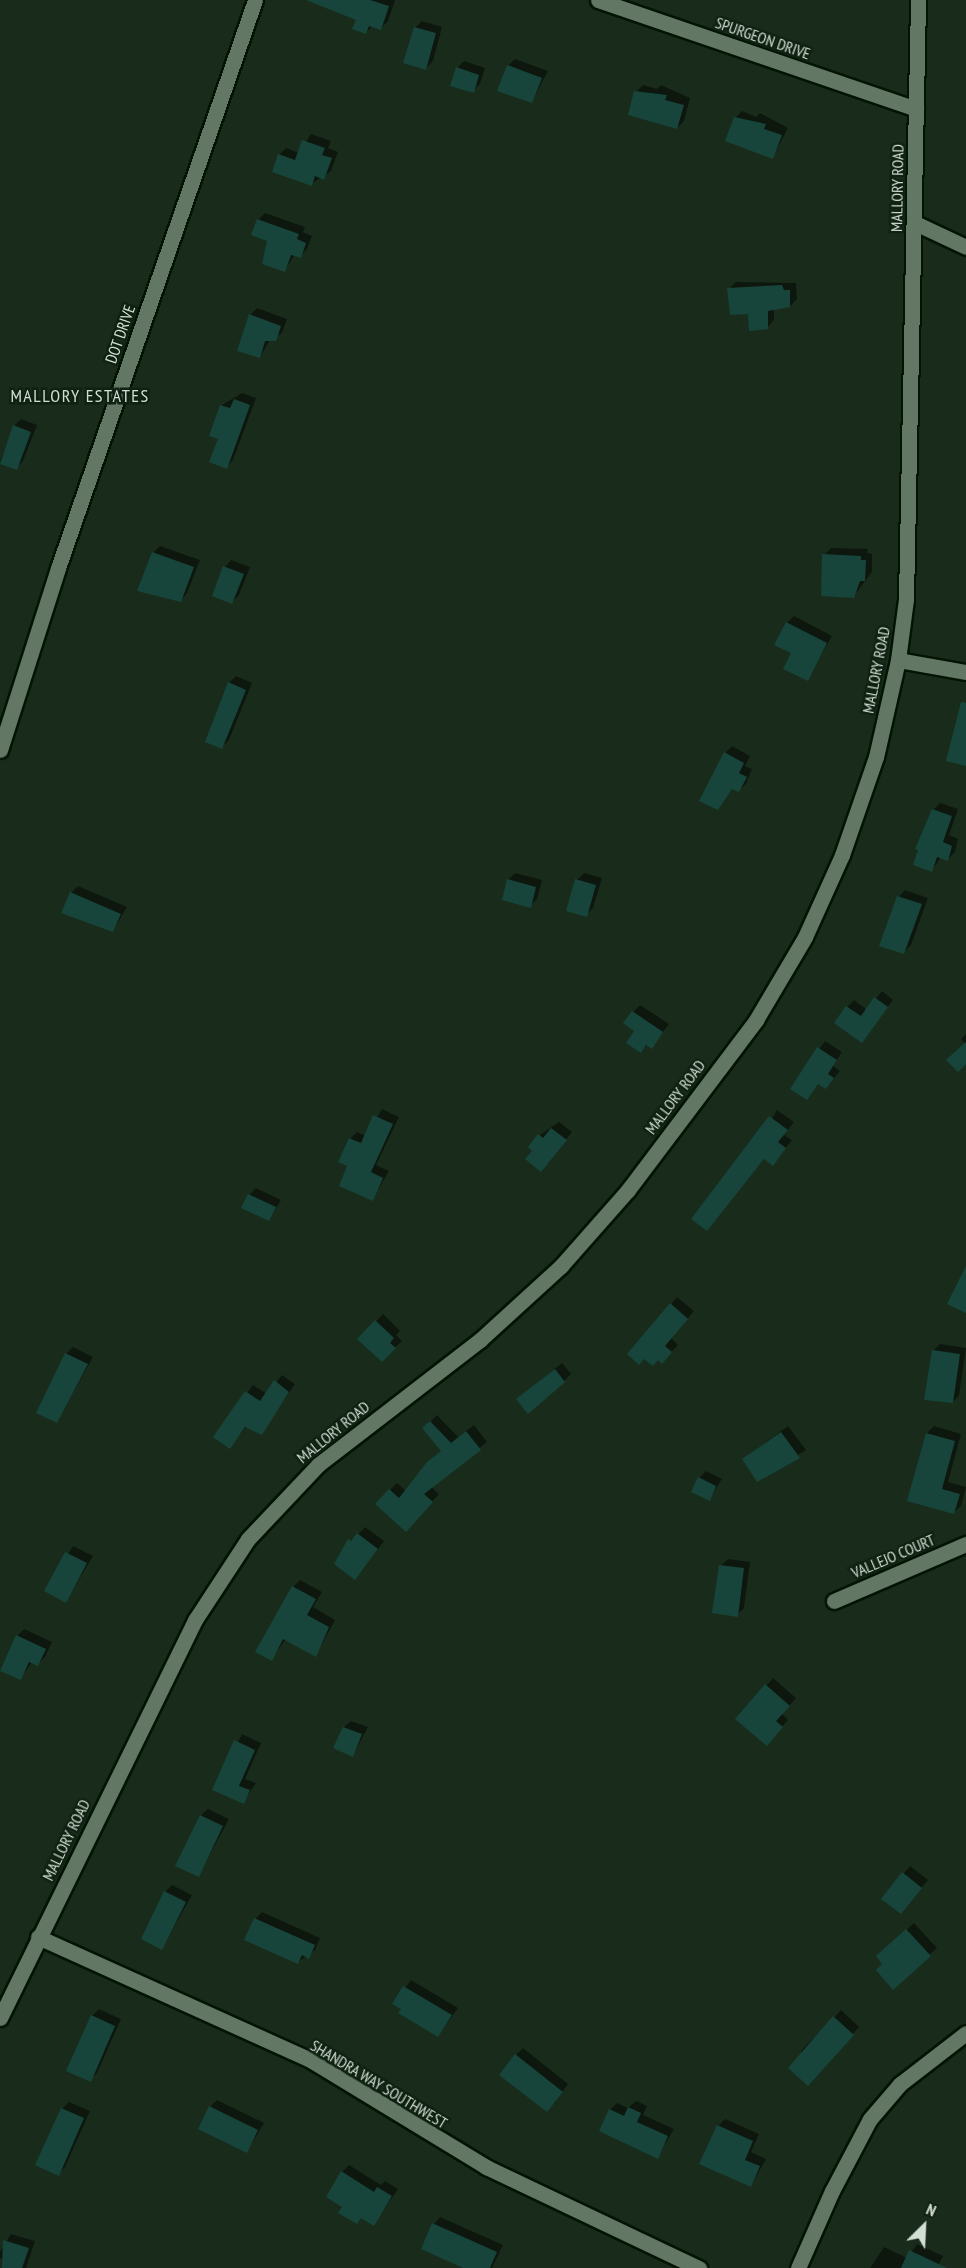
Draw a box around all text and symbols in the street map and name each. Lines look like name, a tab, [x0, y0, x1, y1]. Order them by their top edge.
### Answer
street label: SPURGEON DRIVE	[713, 13, 813, 63]
street label: MALLORY ROAD	[887, 144, 907, 232]
street label: DOT DRIVE	[101, 302, 139, 366]
district label: MALLORY ESTATES	[10, 385, 150, 407]
street label: MALLORY ROAD	[858, 625, 894, 715]
street label: MALLORY ROAD	[641, 1056, 709, 1138]
street label: MALLORY ROAD	[293, 1397, 373, 1467]
street label: VALLEJO COURT	[848, 1530, 938, 1582]
street label: MALLORY ROAD	[38, 1796, 94, 1884]
street label: SHANDRA WAY SOUTHWEST	[307, 2035, 451, 2133]
north arrow	[894, 2196, 954, 2256]
text: N	[923, 2199, 939, 2220]

